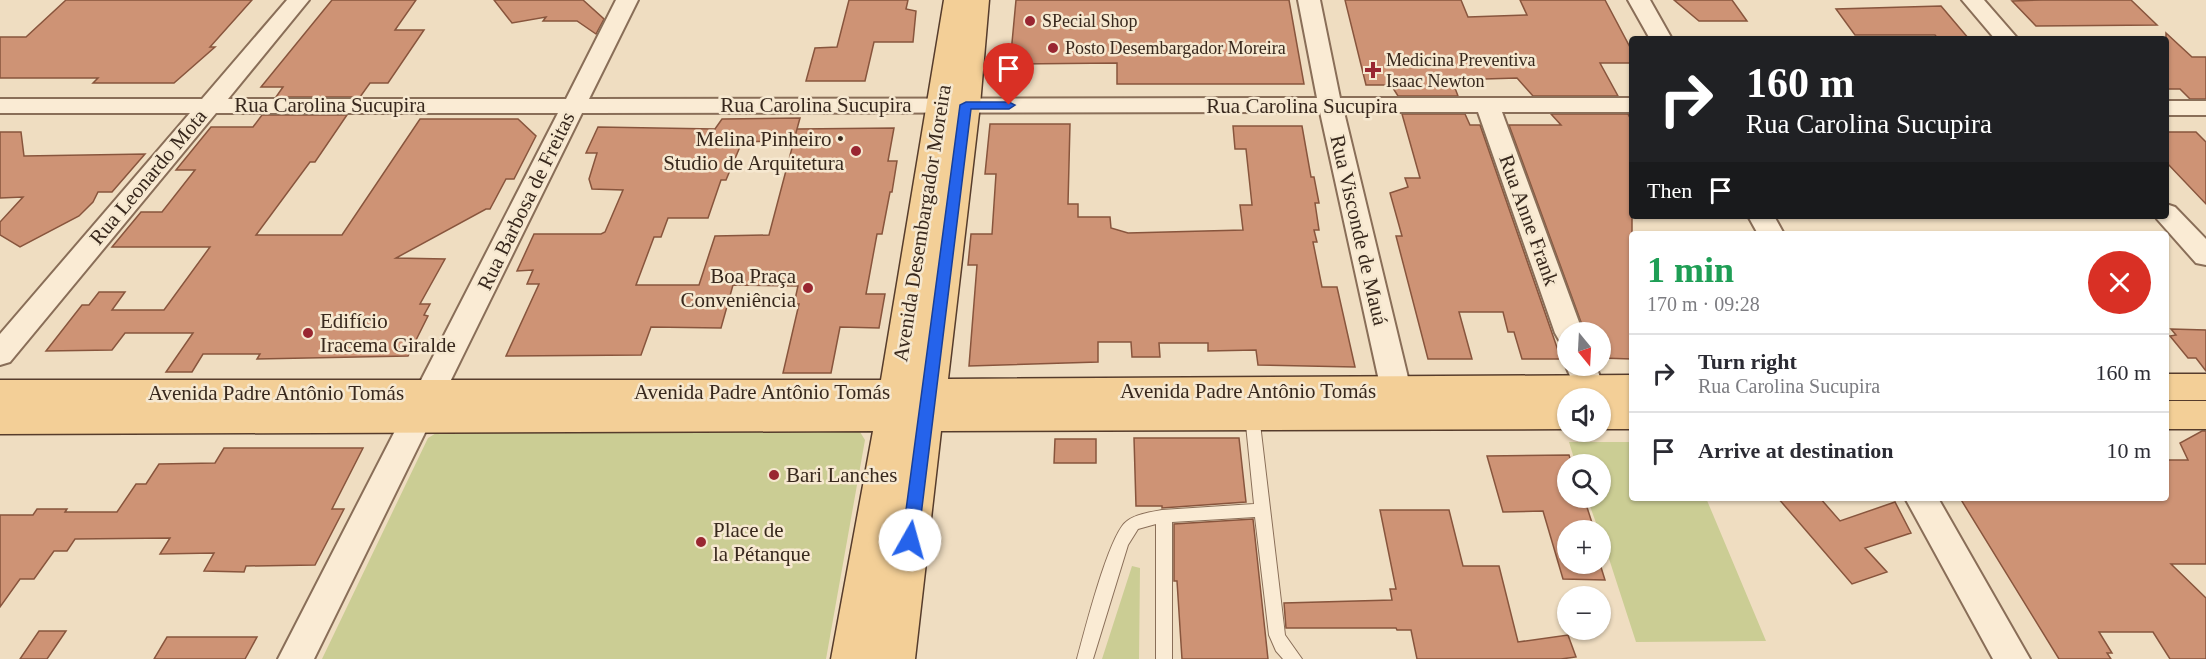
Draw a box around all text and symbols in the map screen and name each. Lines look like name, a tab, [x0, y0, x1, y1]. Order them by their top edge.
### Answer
place label: SPecial Shop	[1042, 11, 1138, 31]
marker: SPecial Shop	[1023, 14, 1037, 28]
place label: Posto Desembargador Moreira	[1065, 38, 1286, 58]
marker: Posto Desembargador Moreira	[1046, 41, 1060, 55]
pin	[983, 43, 1034, 105]
place label: Medicina Preventiva Isaac Newton	[1386, 50, 1535, 91]
icon: arrive	[992, 52, 1025, 85]
icon: right	[1647, 60, 1725, 138]
text: 160 m	[1746, 60, 1855, 106]
marker: Medicina Preventiva Isaac Newton	[1364, 61, 1382, 79]
street label: Avenida Desembargador Moreira	[888, 82, 956, 363]
street label: Rua Carolina Sucupira	[234, 93, 426, 117]
street label: Rua Carolina Sucupira	[720, 93, 912, 117]
street label: Rua Carolina Sucupira	[1206, 94, 1398, 118]
street label: Rua Leonardo Mota	[84, 104, 212, 249]
street label: Rua Barbosa de Freitas	[472, 108, 580, 294]
text: Rua Carolina Sucupira	[1746, 109, 1992, 139]
place label: Melina Pinheiro • Studio de Arquitetura	[663, 127, 845, 175]
street label: Rua Visconde de Mauá	[1325, 132, 1393, 328]
marker: Melina Pinheiro • Studio de Arquitetura	[849, 144, 863, 158]
street label: Rua Anne Frank	[1494, 151, 1564, 289]
icon: arrive	[1704, 174, 1737, 207]
text: Then	[1647, 178, 1692, 203]
text: 1 min	[1647, 250, 1734, 290]
button: close	[2088, 251, 2151, 314]
place label: Boa Praça Conveniência	[681, 264, 797, 312]
marker: Boa Praça Conveniência	[801, 281, 815, 295]
text: 170 m · 09:28	[1647, 293, 1760, 315]
place label: Edifício Iracema Giralde	[320, 309, 456, 357]
north arrow	[1557, 322, 1611, 376]
map controls	[1557, 322, 1611, 640]
marker: Edifício Iracema Giralde	[301, 326, 315, 340]
text: Turn right	[1698, 349, 1797, 374]
icon: right	[1647, 357, 1680, 390]
text: 160 m	[2095, 360, 2151, 385]
text: Rua Carolina Sucupira	[1698, 375, 1880, 397]
street label: Avenida Padre Antônio Tomás	[1120, 379, 1376, 403]
street label: Avenida Padre Antônio Tomás	[634, 380, 890, 404]
street label: Avenida Padre Antônio Tomás	[148, 381, 404, 405]
button: sound	[1557, 388, 1611, 442]
icon: arrive	[1647, 435, 1680, 468]
text: Arrive at destination	[1698, 438, 1894, 463]
text: 10 m	[2106, 438, 2151, 463]
button: search	[1557, 454, 1611, 508]
place label: Bari Lanches	[786, 463, 897, 487]
marker: Bari Lanches	[767, 468, 781, 482]
position arrow	[878, 508, 942, 572]
place label: Place de la Pétanque	[713, 518, 810, 566]
button: +	[1557, 520, 1611, 574]
marker: Place de la Pétanque	[694, 535, 708, 549]
button: −	[1557, 586, 1611, 640]

